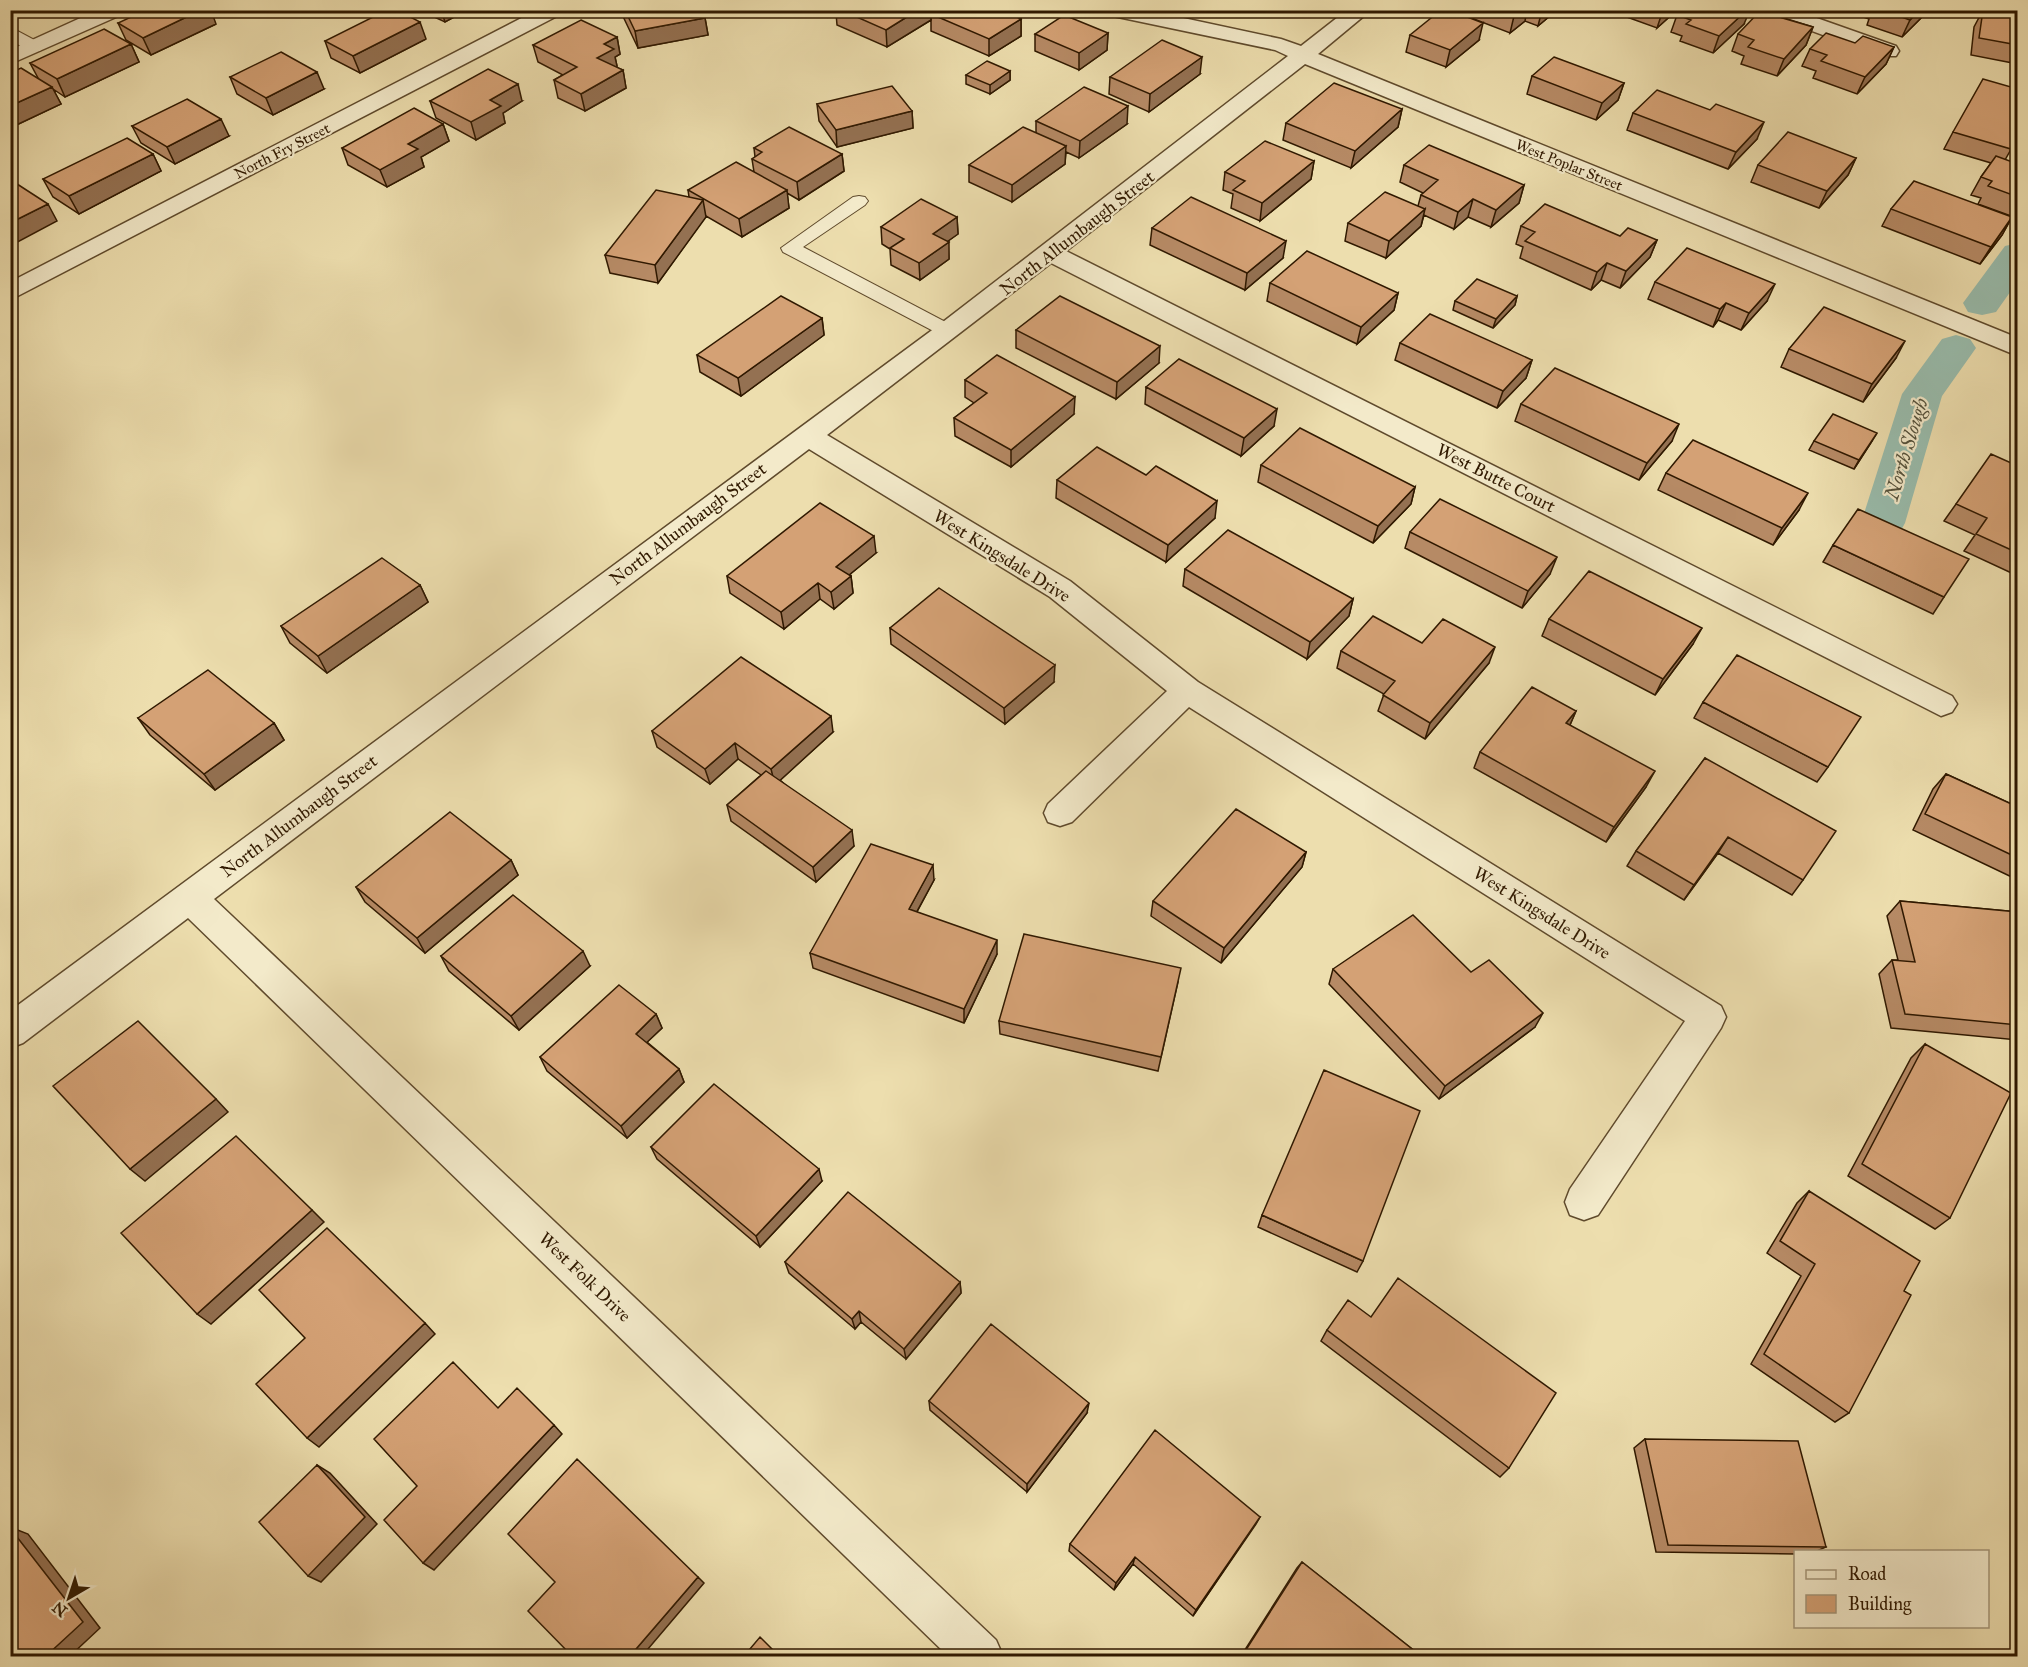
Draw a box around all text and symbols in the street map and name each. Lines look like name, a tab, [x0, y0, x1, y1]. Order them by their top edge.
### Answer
street label: North Fry Street	[231, 119, 334, 183]
street label: West Poplar Street	[1513, 135, 1626, 195]
street label: North Allumbaugh Street	[995, 165, 1160, 301]
water label: North Slough	[1879, 395, 1933, 504]
street label: West Butte Court	[1433, 439, 1560, 518]
street label: North Allumbaugh Street	[605, 458, 772, 591]
street label: West Kingsdale Drive	[929, 505, 1075, 608]
street label: North Allumbaugh Street	[216, 750, 383, 883]
street label: West Kingsdale Drive	[1469, 862, 1615, 965]
street label: West Folk Drive	[534, 1227, 636, 1327]
legend	[1794, 1550, 1989, 1628]
text: Road	[1848, 1563, 1886, 1585]
north arrow	[39, 1568, 99, 1628]
text: Building	[1848, 1593, 1912, 1616]
text: N	[48, 1597, 71, 1621]

